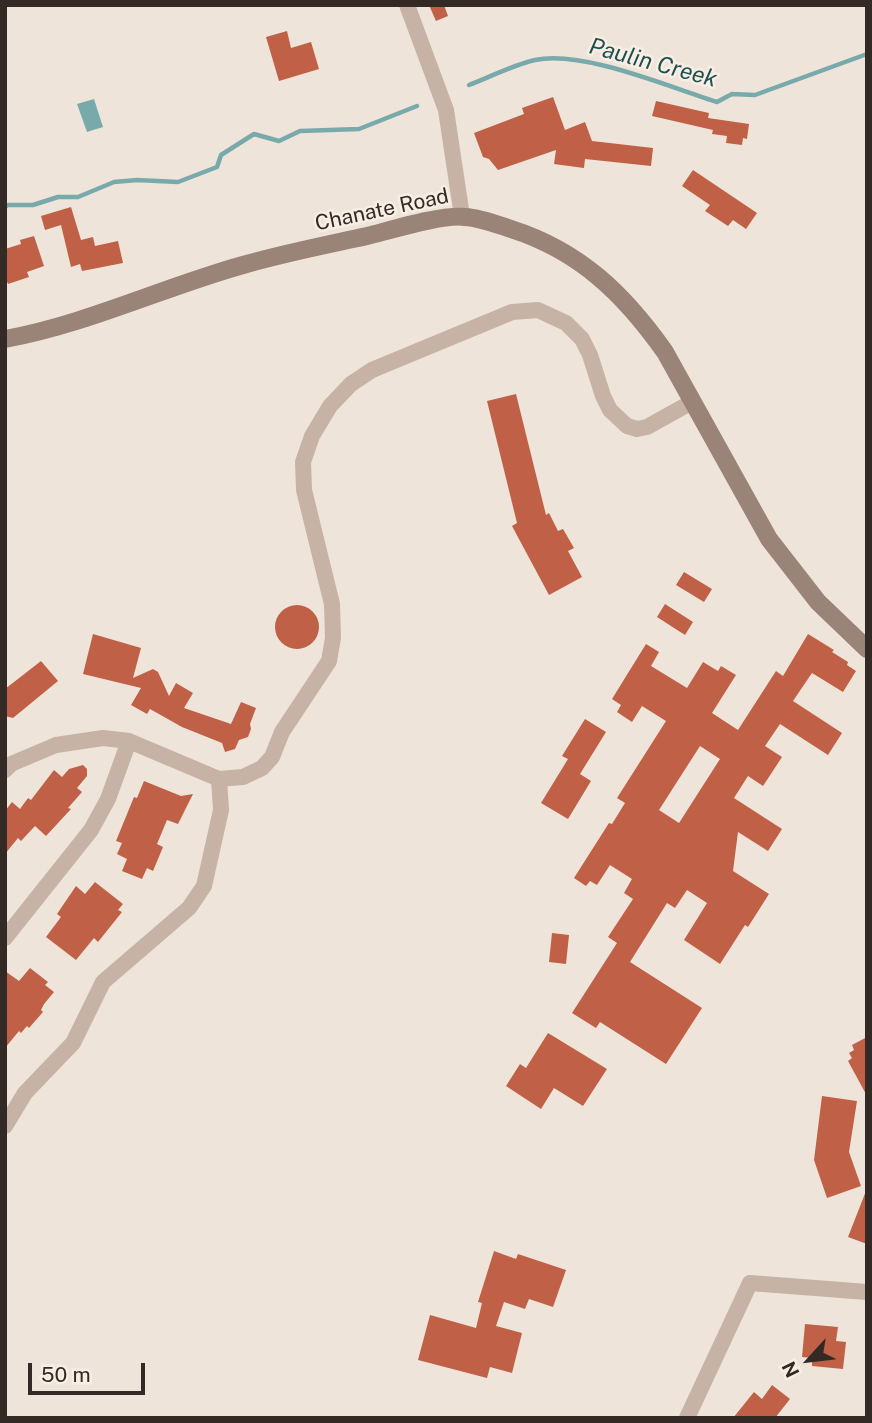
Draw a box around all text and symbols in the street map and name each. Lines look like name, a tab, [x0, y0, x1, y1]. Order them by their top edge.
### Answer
water label: Paulin Creek	[586, 33, 720, 93]
street label: Chanate Road	[313, 184, 451, 236]
north arrow	[774, 1325, 844, 1395]
scale bar	[32, 1350, 149, 1394]
text: N	[777, 1358, 803, 1381]
text: 50 m	[41, 1362, 91, 1387]

